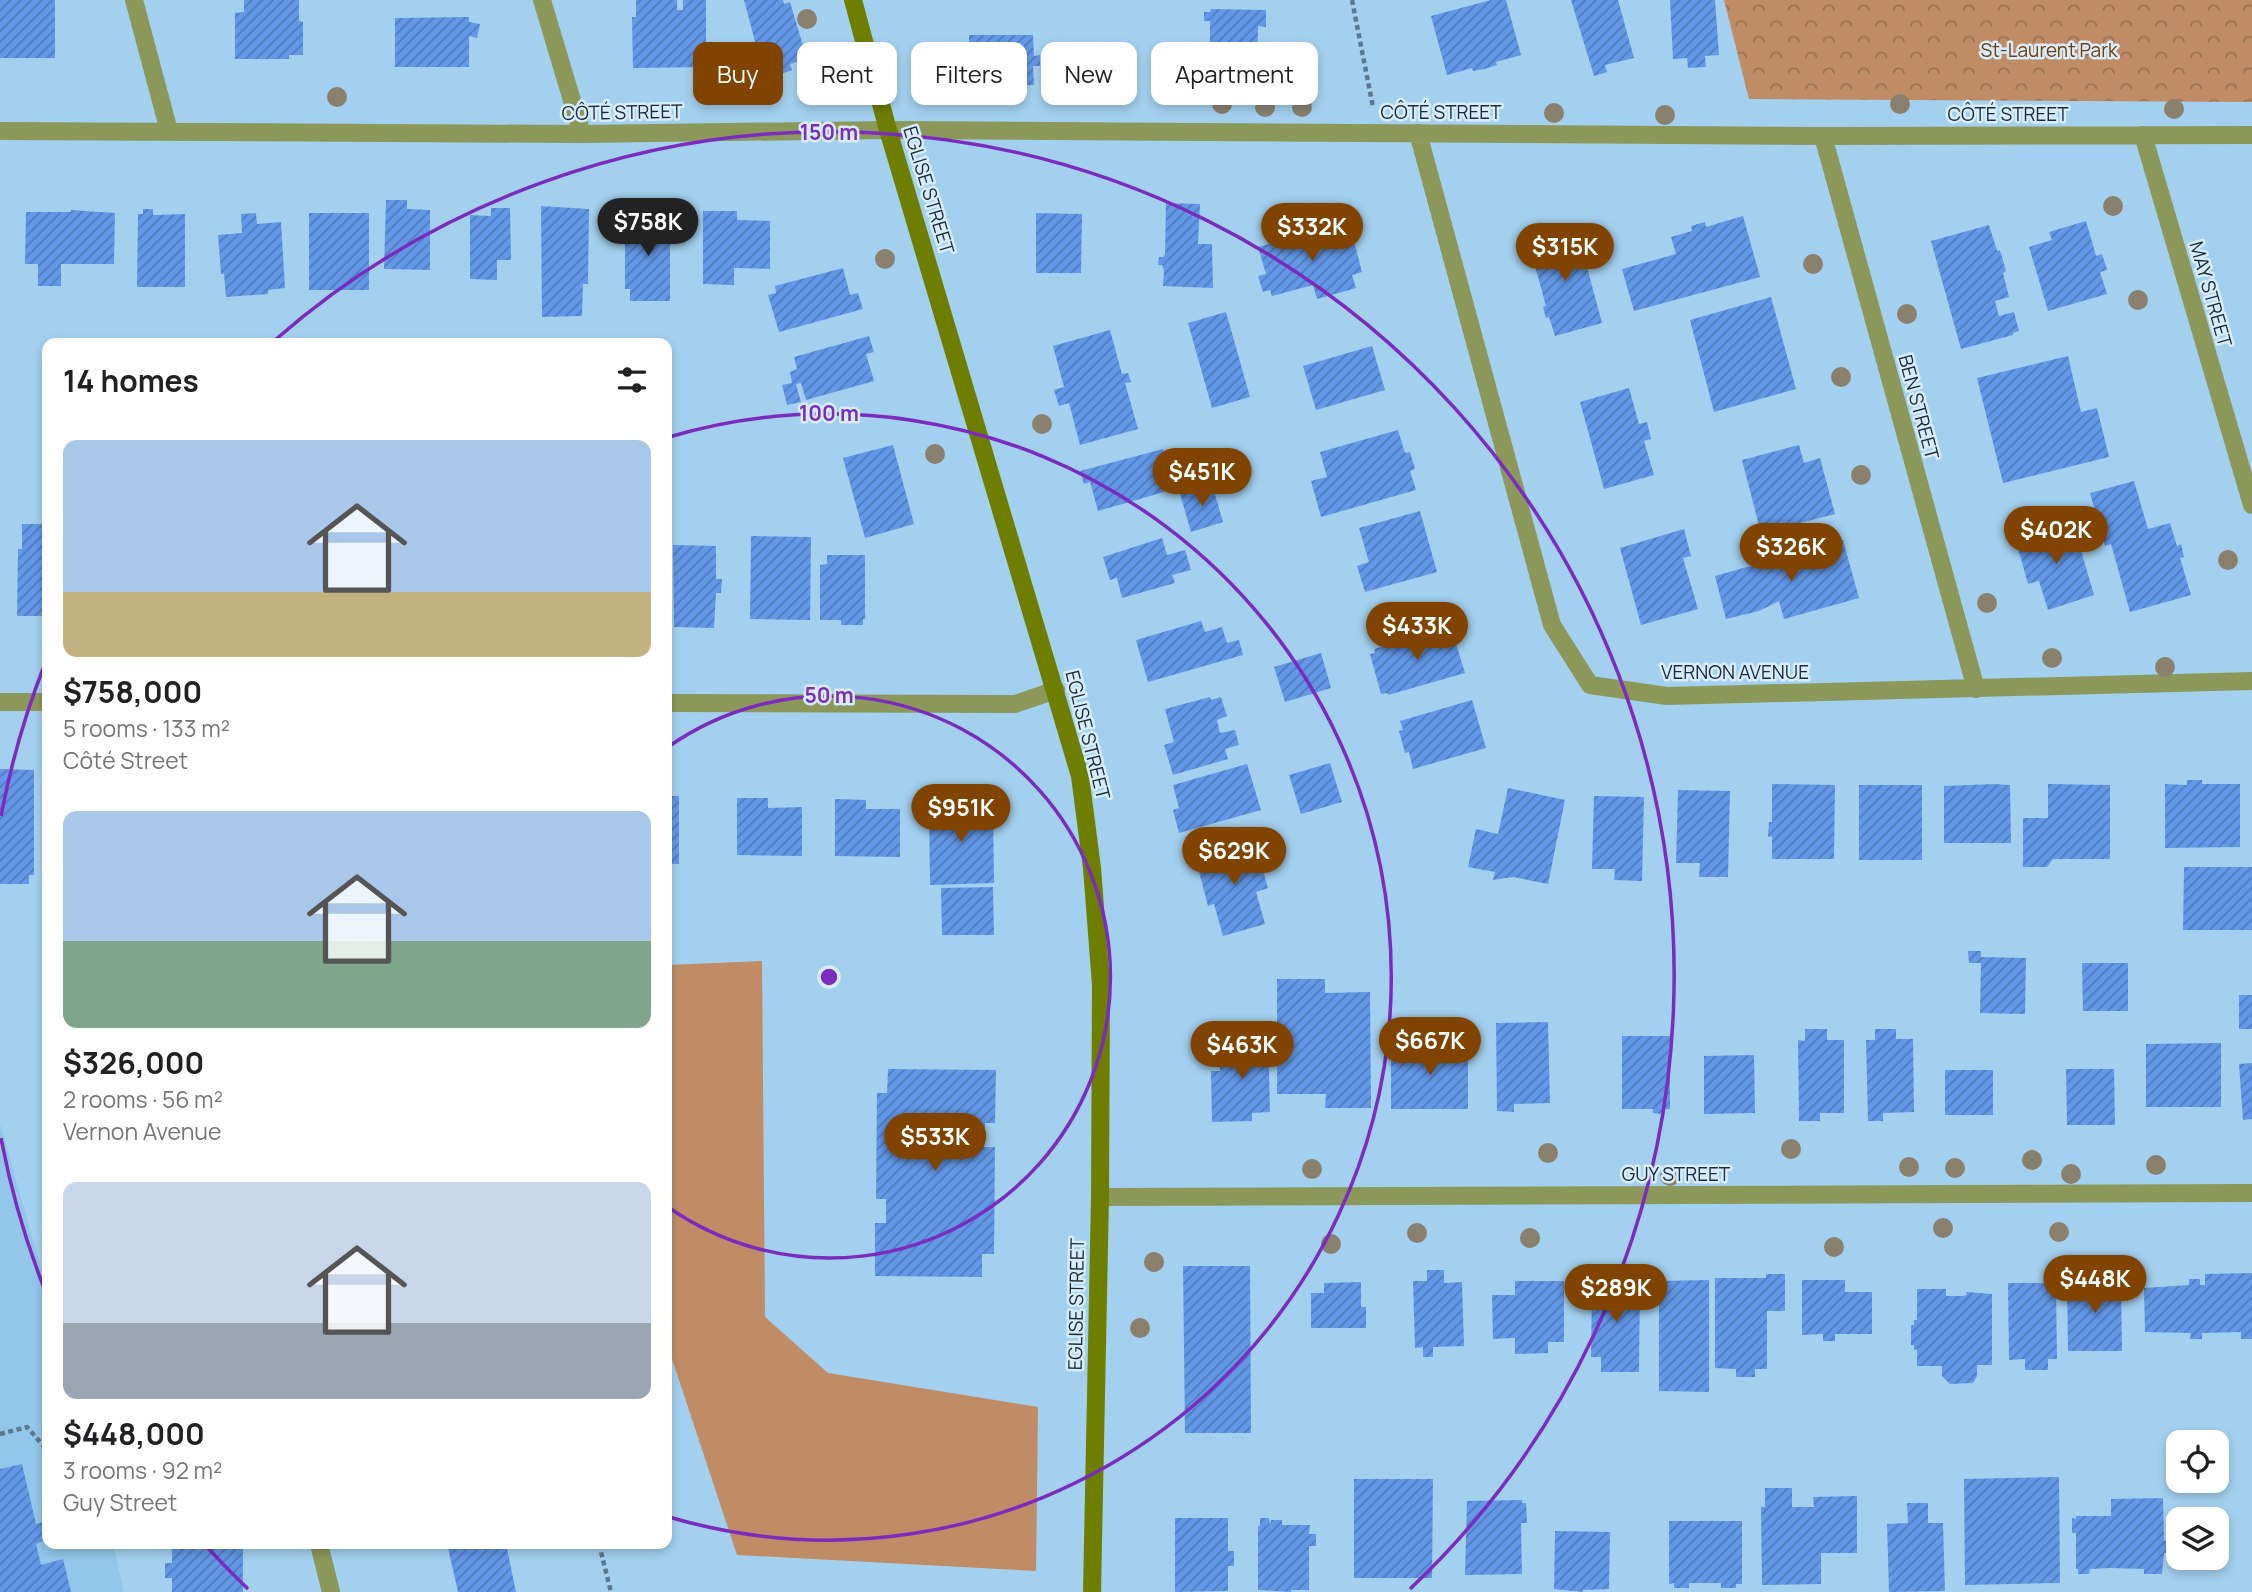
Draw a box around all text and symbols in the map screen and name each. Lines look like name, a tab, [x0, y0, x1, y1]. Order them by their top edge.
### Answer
park label: St-Laurent Park	[1981, 37, 2118, 63]
chip: Buy	[693, 42, 783, 105]
chip: Rent	[797, 42, 897, 105]
chip: Filters	[911, 42, 1027, 105]
chip: New	[1041, 42, 1137, 105]
chip: Apartment	[1151, 42, 1318, 105]
street label: CÔTÉ STREET	[561, 98, 683, 126]
street label: CÔTÉ STREET	[1381, 99, 1502, 125]
street label: CÔTÉ STREET	[1948, 101, 2069, 127]
text: 150 m	[800, 118, 858, 146]
street label: EGLISE STREET	[897, 123, 961, 258]
pin: $758K	[599, 198, 697, 258]
pin: $332K	[1263, 204, 1361, 263]
text: $758K	[613, 205, 683, 237]
text: $332K	[1277, 210, 1347, 242]
pin: $315K	[1516, 224, 1614, 283]
text: $315K	[1532, 230, 1598, 262]
street label: MAY STREET	[2184, 238, 2239, 350]
street label: BEN STREET	[1893, 352, 1946, 463]
text: 14 homes	[63, 360, 199, 401]
icon: filters	[613, 361, 651, 399]
text: 100 m	[799, 399, 859, 427]
pin: $451K	[1153, 448, 1251, 508]
text: $451K	[1169, 455, 1235, 487]
icon: home	[294, 485, 420, 611]
pin: $402K	[2007, 506, 2105, 566]
text: $402K	[2020, 513, 2092, 545]
pin: $326K	[1742, 524, 1840, 583]
text: $326K	[1756, 530, 1826, 562]
pin: $433K	[1368, 602, 1466, 662]
text: $433K	[1382, 609, 1452, 641]
street label: VERNON AVENUE	[1661, 659, 1809, 685]
street label: EGLISE STREET	[1059, 668, 1117, 803]
text: $758,000	[63, 671, 202, 712]
text: 50 m	[804, 681, 854, 709]
text: 5 rooms · 133 m²	[63, 712, 230, 744]
text: Côté Street	[63, 744, 188, 776]
pin: $951K	[912, 784, 1010, 844]
text: $951K	[927, 791, 995, 823]
pin: $629K	[1185, 828, 1283, 887]
text: $629K	[1198, 834, 1270, 866]
icon: home	[294, 856, 420, 982]
centre of rings	[817, 965, 841, 989]
pin: $667K	[1381, 1018, 1479, 1077]
pin: $463K	[1193, 1021, 1291, 1081]
text: $667K	[1395, 1024, 1465, 1056]
text: $463K	[1207, 1028, 1278, 1060]
text: $326,000	[63, 1042, 204, 1083]
text: 2 rooms · 56 m²	[63, 1083, 223, 1115]
pin: $533K	[886, 1114, 984, 1173]
text: Vernon Avenue	[63, 1115, 221, 1147]
text: $533K	[900, 1120, 970, 1152]
street label: GUY STREET	[1622, 1161, 1731, 1187]
icon: home	[294, 1227, 420, 1353]
street label: EGLISE STREET	[1062, 1237, 1090, 1370]
pin: $448K	[2046, 1256, 2144, 1315]
text: $448K	[2059, 1262, 2131, 1294]
pin: $289K	[1567, 1264, 1665, 1324]
text: $289K	[1580, 1271, 1652, 1303]
text: $448,000	[63, 1413, 205, 1454]
map controls	[2166, 1430, 2229, 1570]
button: locate	[2166, 1430, 2229, 1493]
text: 3 rooms · 92 m²	[63, 1454, 222, 1486]
text: Guy Street	[63, 1486, 177, 1518]
button: layers	[2166, 1507, 2229, 1570]

